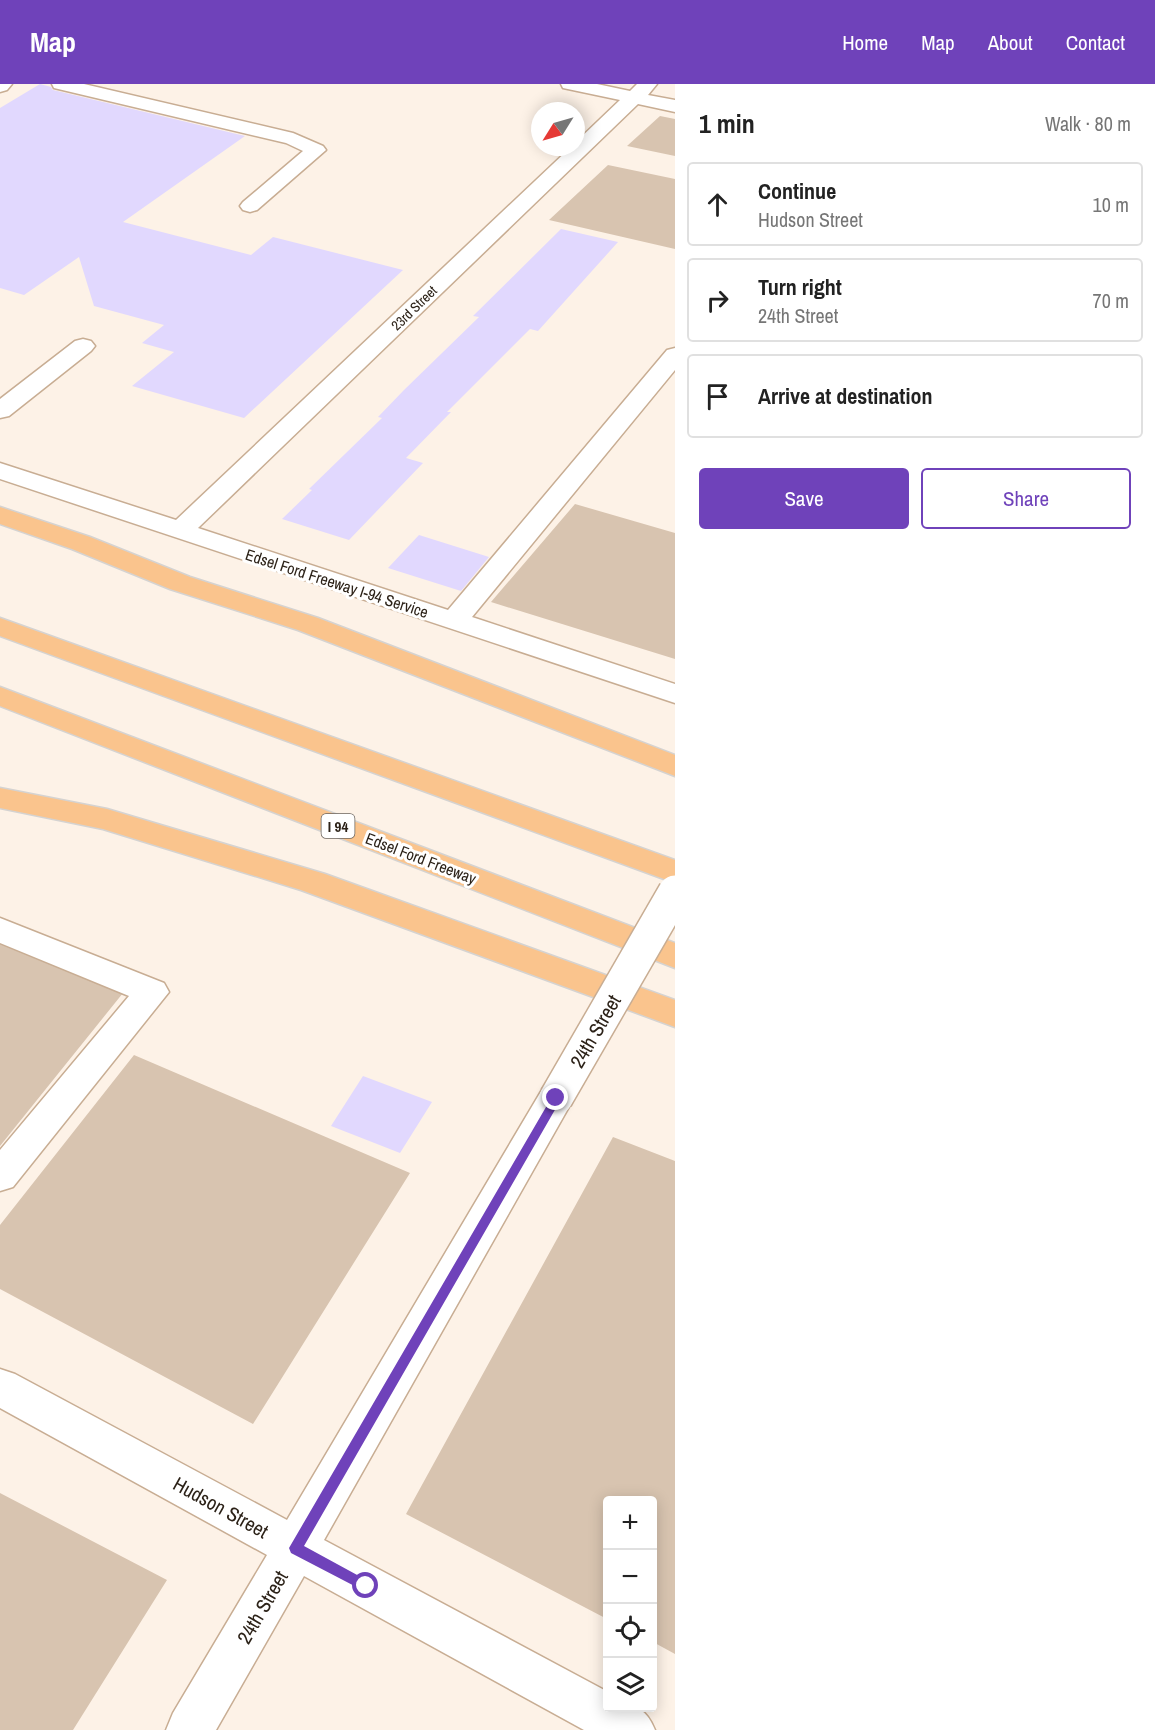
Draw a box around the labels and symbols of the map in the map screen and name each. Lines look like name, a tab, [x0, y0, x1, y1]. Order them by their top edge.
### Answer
north arrow	[531, 102, 585, 156]
street label: 23rd Street	[387, 282, 441, 334]
street label: Edsel Ford Freeway I-94 Service	[243, 543, 431, 623]
road number: I 94	[322, 814, 354, 838]
street label: Edsel Ford Freeway	[363, 827, 480, 889]
street label: 24th Street	[563, 989, 627, 1072]
route end	[542, 1084, 568, 1110]
street label: Hudson Street	[169, 1470, 274, 1544]
street label: 24th Street	[230, 1565, 294, 1648]
route start	[352, 1572, 378, 1598]

